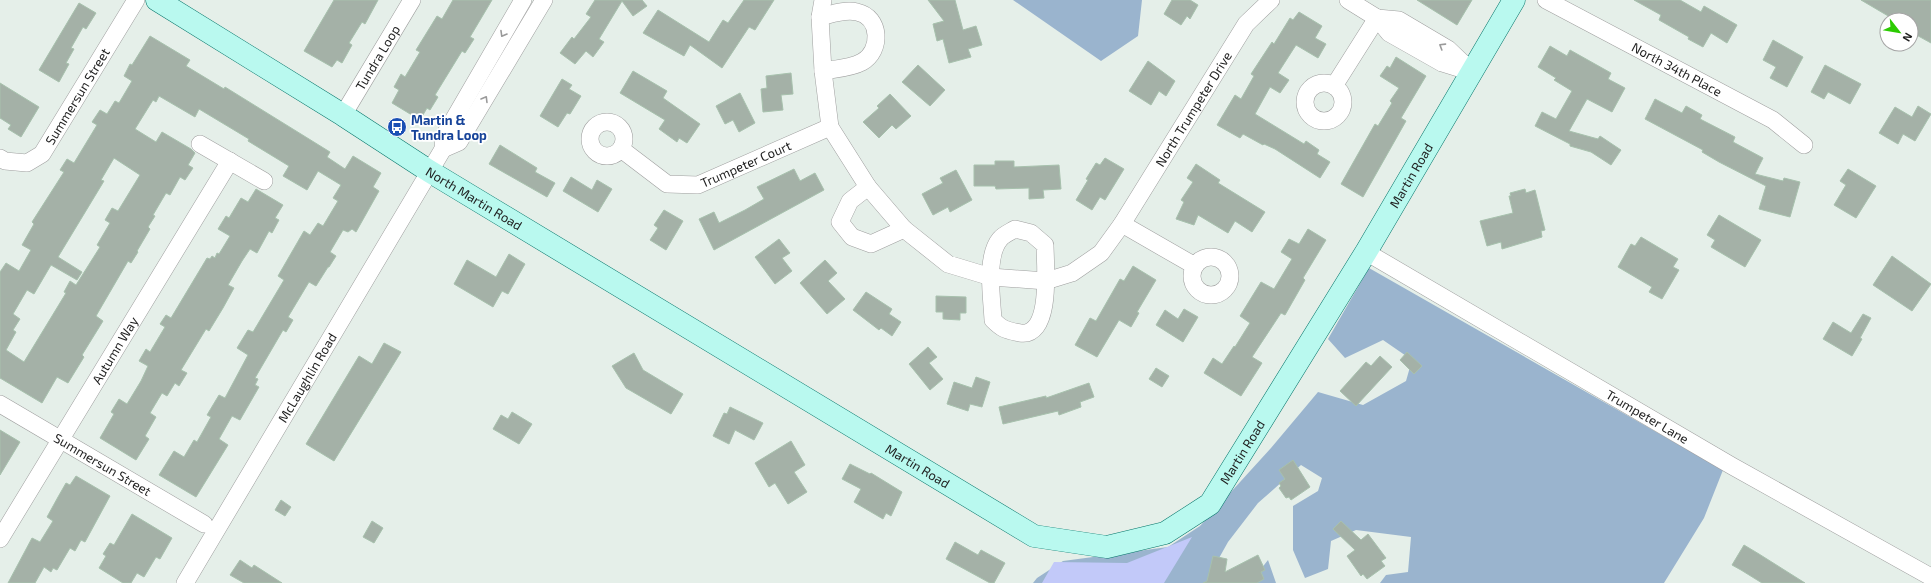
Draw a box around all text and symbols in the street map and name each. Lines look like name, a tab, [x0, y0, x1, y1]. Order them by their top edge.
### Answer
north arrow	[1879, 12, 1919, 52]
street label: Tundra Loop	[352, 22, 403, 93]
one-way arrow	[501, 30, 508, 37]
text: N	[1900, 31, 1916, 44]
street label: North 34th Place	[1629, 39, 1725, 100]
one-way arrow	[1439, 43, 1446, 51]
street label: Summersun Street	[42, 45, 113, 148]
street label: North Trumpeter Drive	[1152, 48, 1235, 169]
one-way arrow	[480, 96, 487, 103]
place label: Martin & Tundra Loop	[411, 112, 487, 143]
bus stop icon: Martin & Tundra Loop	[386, 116, 408, 138]
street label: Trumpeter Court	[698, 137, 793, 191]
street label: Martin Road	[1386, 140, 1436, 211]
street label: North Martin Road	[423, 163, 525, 233]
street label: Autumn Way	[88, 314, 141, 387]
street label: McLaughlin Road	[274, 330, 340, 425]
street label: Trumpeter Lane	[1603, 386, 1692, 447]
street label: Martin Road	[1216, 417, 1268, 487]
street label: Summersun Street	[51, 429, 154, 499]
street label: Martin Road	[883, 440, 953, 491]

